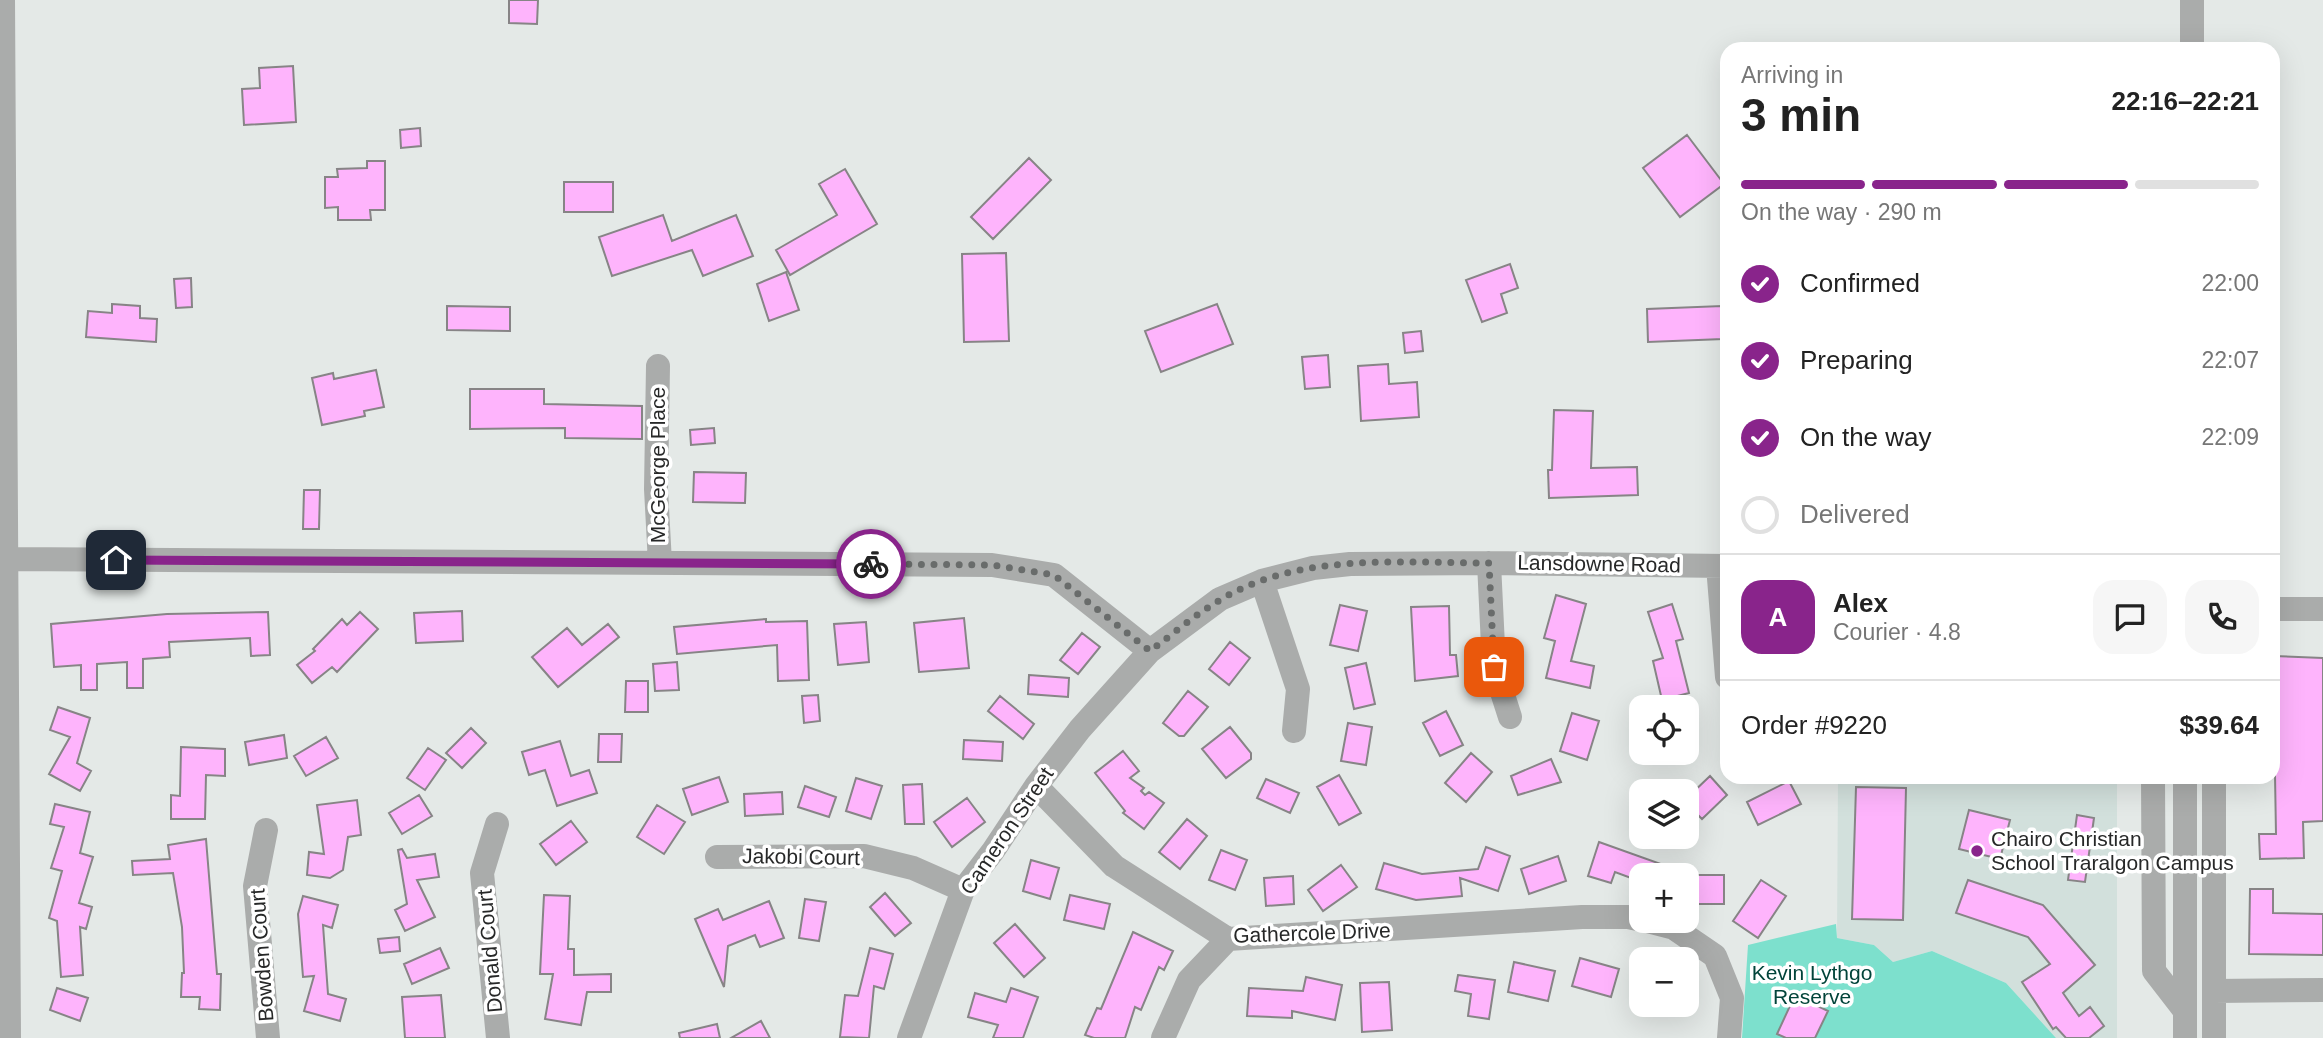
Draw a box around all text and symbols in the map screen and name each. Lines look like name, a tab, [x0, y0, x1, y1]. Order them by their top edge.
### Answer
text: Arriving in	[1741, 62, 1843, 88]
text: 22:16–22:21	[2112, 86, 2259, 116]
text: 3 min	[1741, 89, 1861, 141]
text: On the way · 290 m	[1741, 199, 1942, 225]
icon: check	[1741, 265, 1779, 303]
text: Confirmed	[1800, 268, 1920, 298]
text: 22:00	[2201, 270, 2259, 296]
icon: check	[1741, 342, 1779, 380]
text: Preparing	[1800, 345, 1913, 375]
text: 22:07	[2201, 347, 2259, 373]
street label: McGeorge Place	[646, 387, 669, 543]
icon: check	[1741, 419, 1779, 457]
text: On the way	[1800, 422, 1932, 452]
text: 22:09	[2201, 424, 2259, 450]
text: Delivered	[1800, 499, 1910, 529]
courier	[836, 529, 906, 599]
pin	[86, 530, 146, 590]
icon: home	[97, 541, 135, 579]
icon: bike	[852, 545, 890, 583]
street label: Lansdowne Road	[1517, 551, 1681, 576]
button: chat	[2093, 580, 2167, 654]
button: phone	[2185, 580, 2259, 654]
text: Alex	[1833, 588, 1888, 618]
text: A	[1769, 602, 1787, 632]
text: Courier · 4.8	[1833, 619, 1961, 645]
pin	[1464, 637, 1524, 697]
icon: bag	[1475, 648, 1513, 686]
map controls	[1629, 695, 1699, 1017]
button: locate	[1629, 695, 1699, 765]
text: Order #9220	[1741, 710, 1887, 740]
text: $39.64	[2179, 710, 2259, 740]
street label: Cameron Street	[956, 763, 1058, 899]
button: layers	[1629, 779, 1699, 849]
place label: Chairo Christian School Traralgon Campus	[1991, 827, 2234, 874]
marker: Chairo Christian School Traralgon Campus	[1969, 843, 1985, 859]
street label: Jakobi Court	[742, 844, 860, 869]
button: +	[1629, 863, 1699, 933]
street label: Bowden Court	[245, 888, 278, 1022]
street label: Donald Court	[473, 888, 506, 1014]
street label: Gathercole Drive	[1233, 918, 1391, 947]
button: −	[1629, 947, 1699, 1017]
park label: Kevin Lythgo Reserve	[1752, 961, 1872, 1008]

